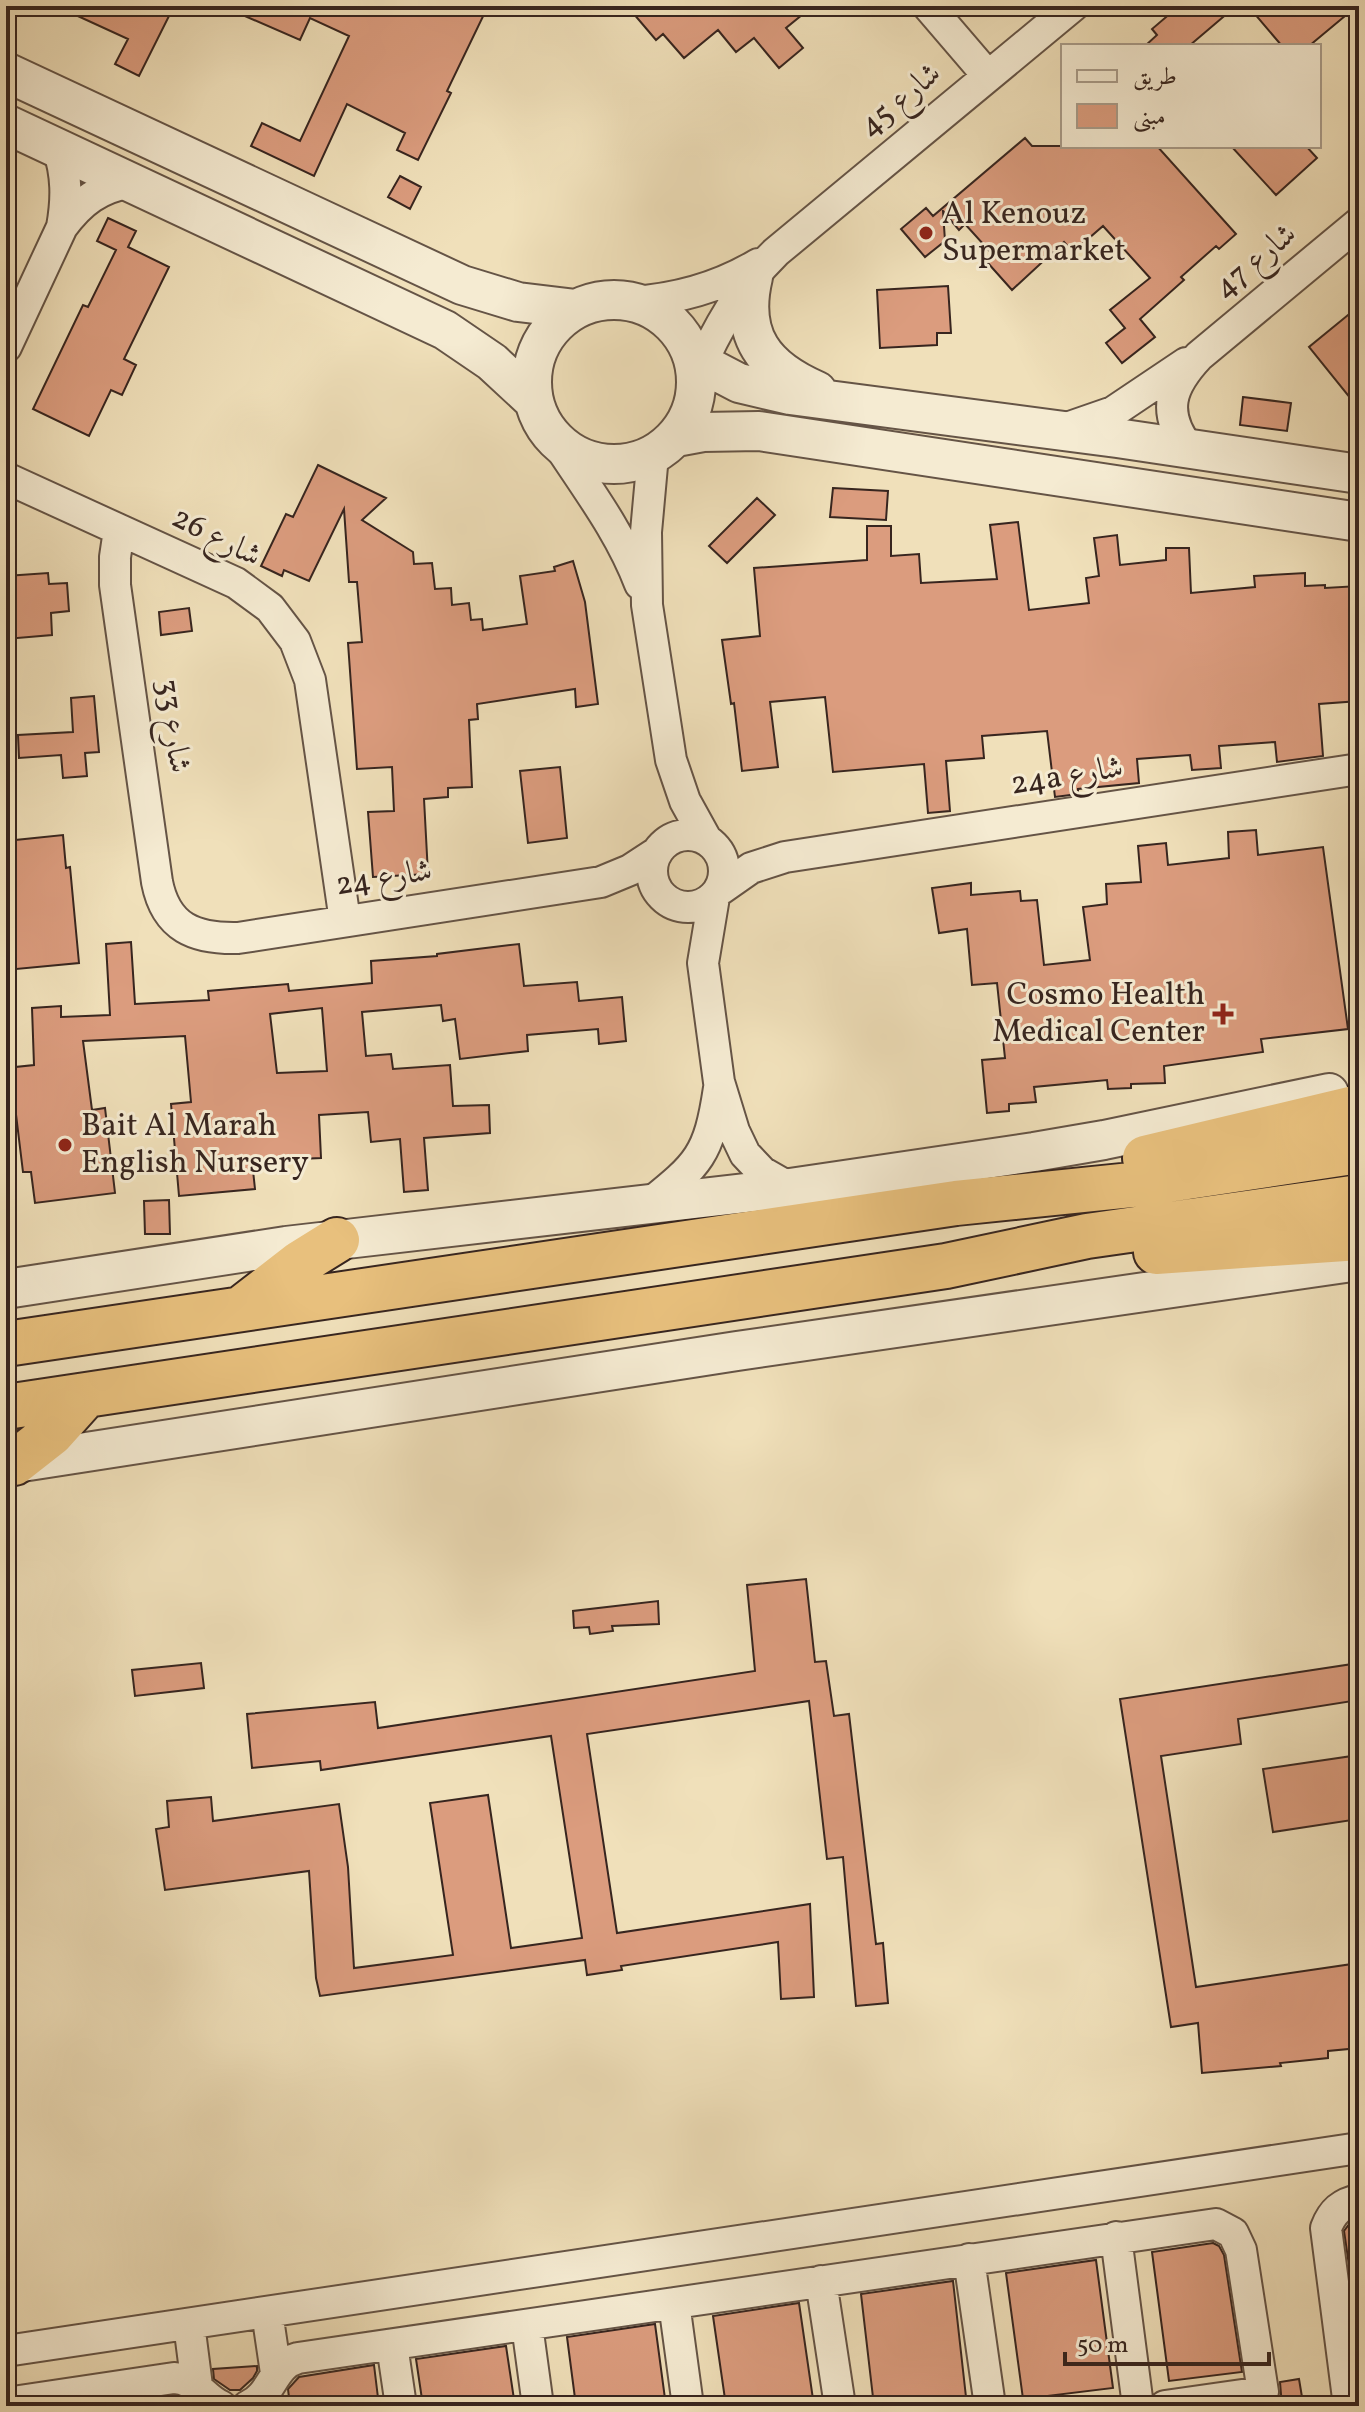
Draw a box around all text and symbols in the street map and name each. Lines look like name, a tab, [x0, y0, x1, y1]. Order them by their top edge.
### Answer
legend	[1061, 44, 1321, 148]
street label: شارع 45	[850, 53, 953, 150]
text: طريق	[1133, 61, 1177, 95]
text: مبنى	[1133, 101, 1166, 135]
place label: Al Kenouz Supermarket	[942, 193, 1126, 274]
street label: شارع 47	[1205, 214, 1308, 311]
marker: Al Kenouz Supermarket	[917, 224, 935, 242]
street label: شارع 26	[163, 497, 268, 581]
street label: شارع 33	[142, 676, 200, 776]
street label: 24a شارع	[1008, 746, 1127, 810]
street label: شارع 24	[333, 850, 436, 910]
place label: Cosmo Health Medical Center	[992, 974, 1205, 1055]
marker: Cosmo Health Medical Center	[1212, 1003, 1234, 1025]
place label: Bait Al Marah English Nursery	[81, 1105, 309, 1186]
marker: Bait Al Marah English Nursery	[56, 1136, 74, 1154]
scale bar	[1065, 2316, 1269, 2366]
text: 50 m	[1077, 2329, 1129, 2363]

